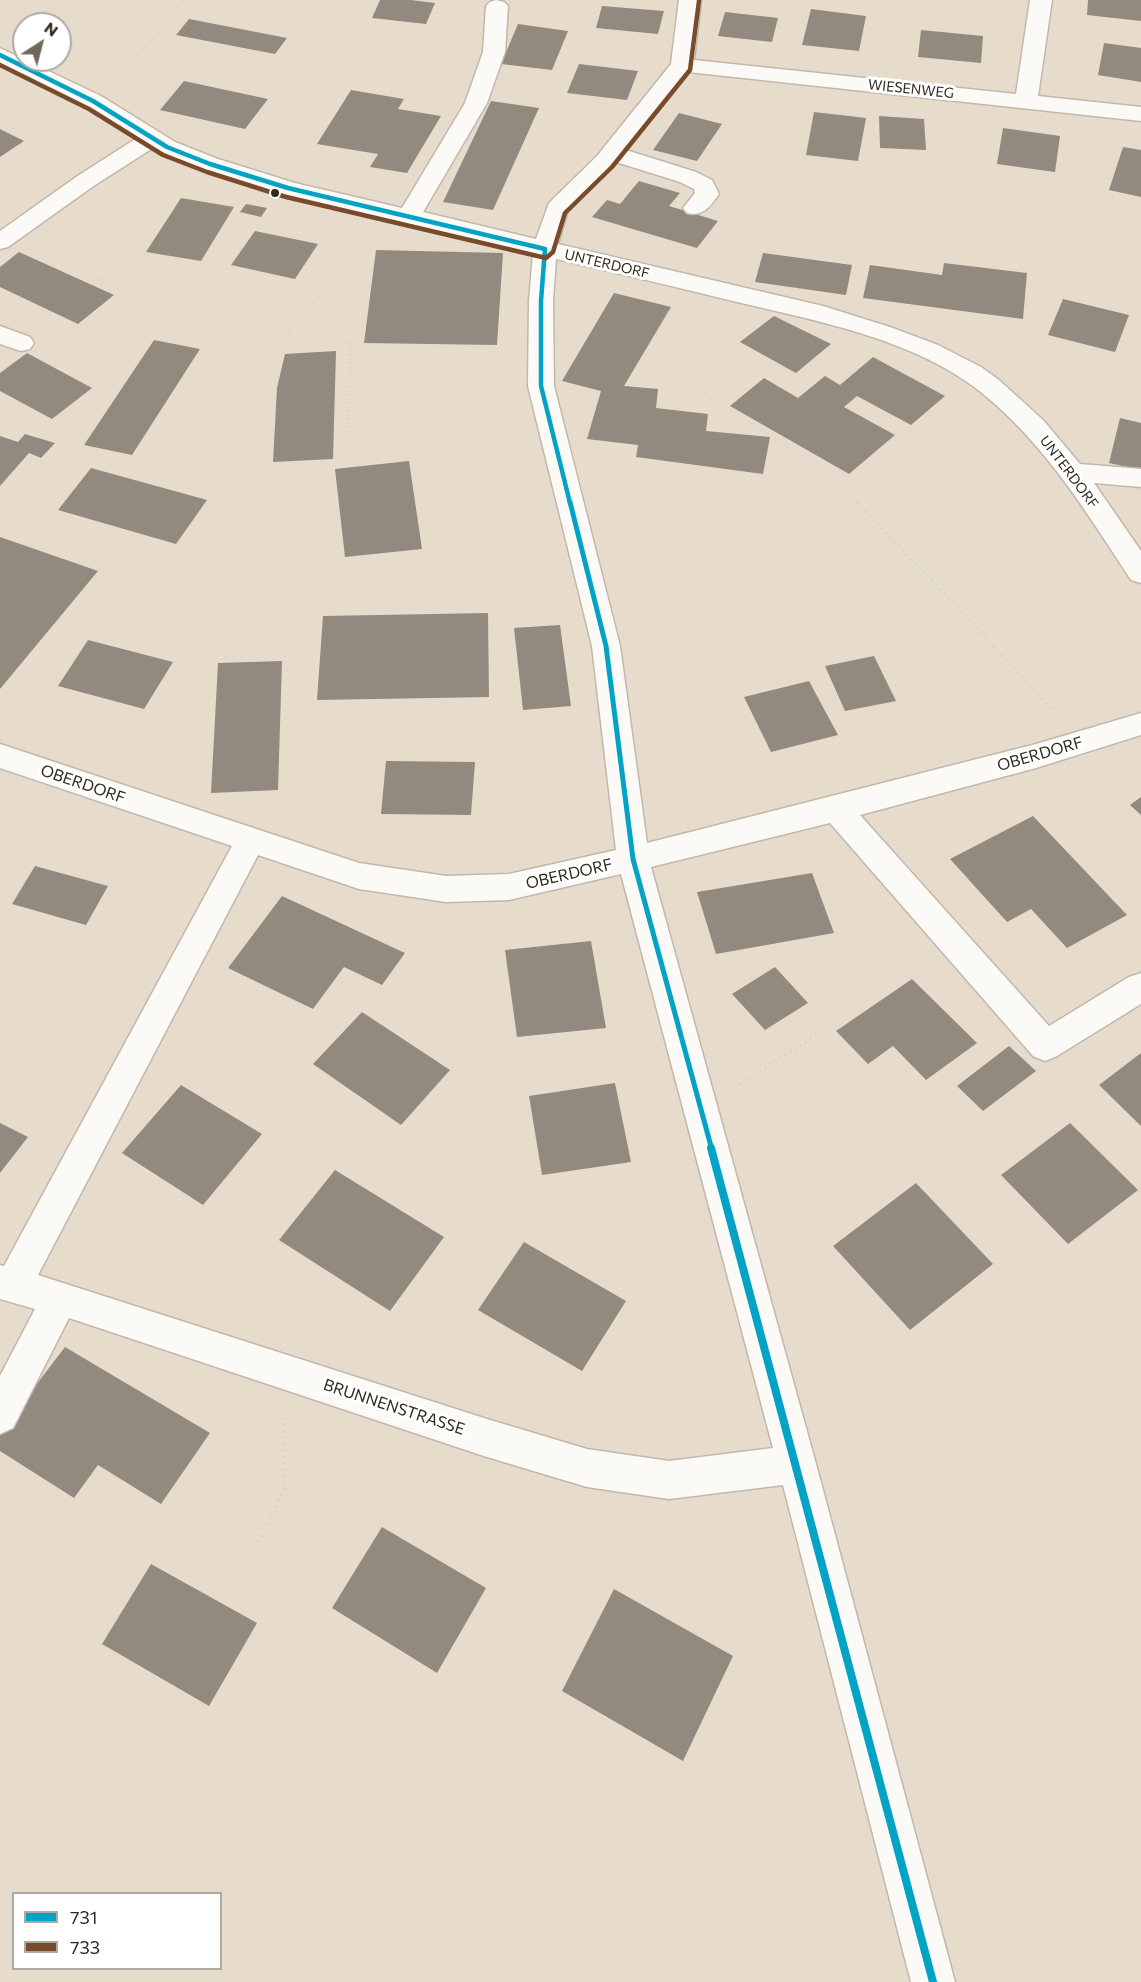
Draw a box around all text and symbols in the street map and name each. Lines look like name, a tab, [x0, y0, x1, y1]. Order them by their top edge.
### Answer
north arrow	[12, 12, 72, 72]
text: N	[41, 17, 62, 40]
street label: WIESENWEG	[867, 76, 955, 102]
unlabelled marker	[269, 187, 281, 199]
street label: UNTERDORF	[563, 246, 651, 282]
street label: UNTERDORF	[1036, 432, 1102, 512]
street label: OBERDORF	[995, 733, 1085, 775]
street label: OBERDORF	[38, 761, 128, 807]
street label: OBERDORF	[524, 855, 614, 893]
street label: BRUNNENSTRASSE	[321, 1375, 467, 1439]
legend	[12, 1892, 222, 1970]
text: 731	[70, 1906, 97, 1928]
text: 733	[70, 1936, 100, 1958]

